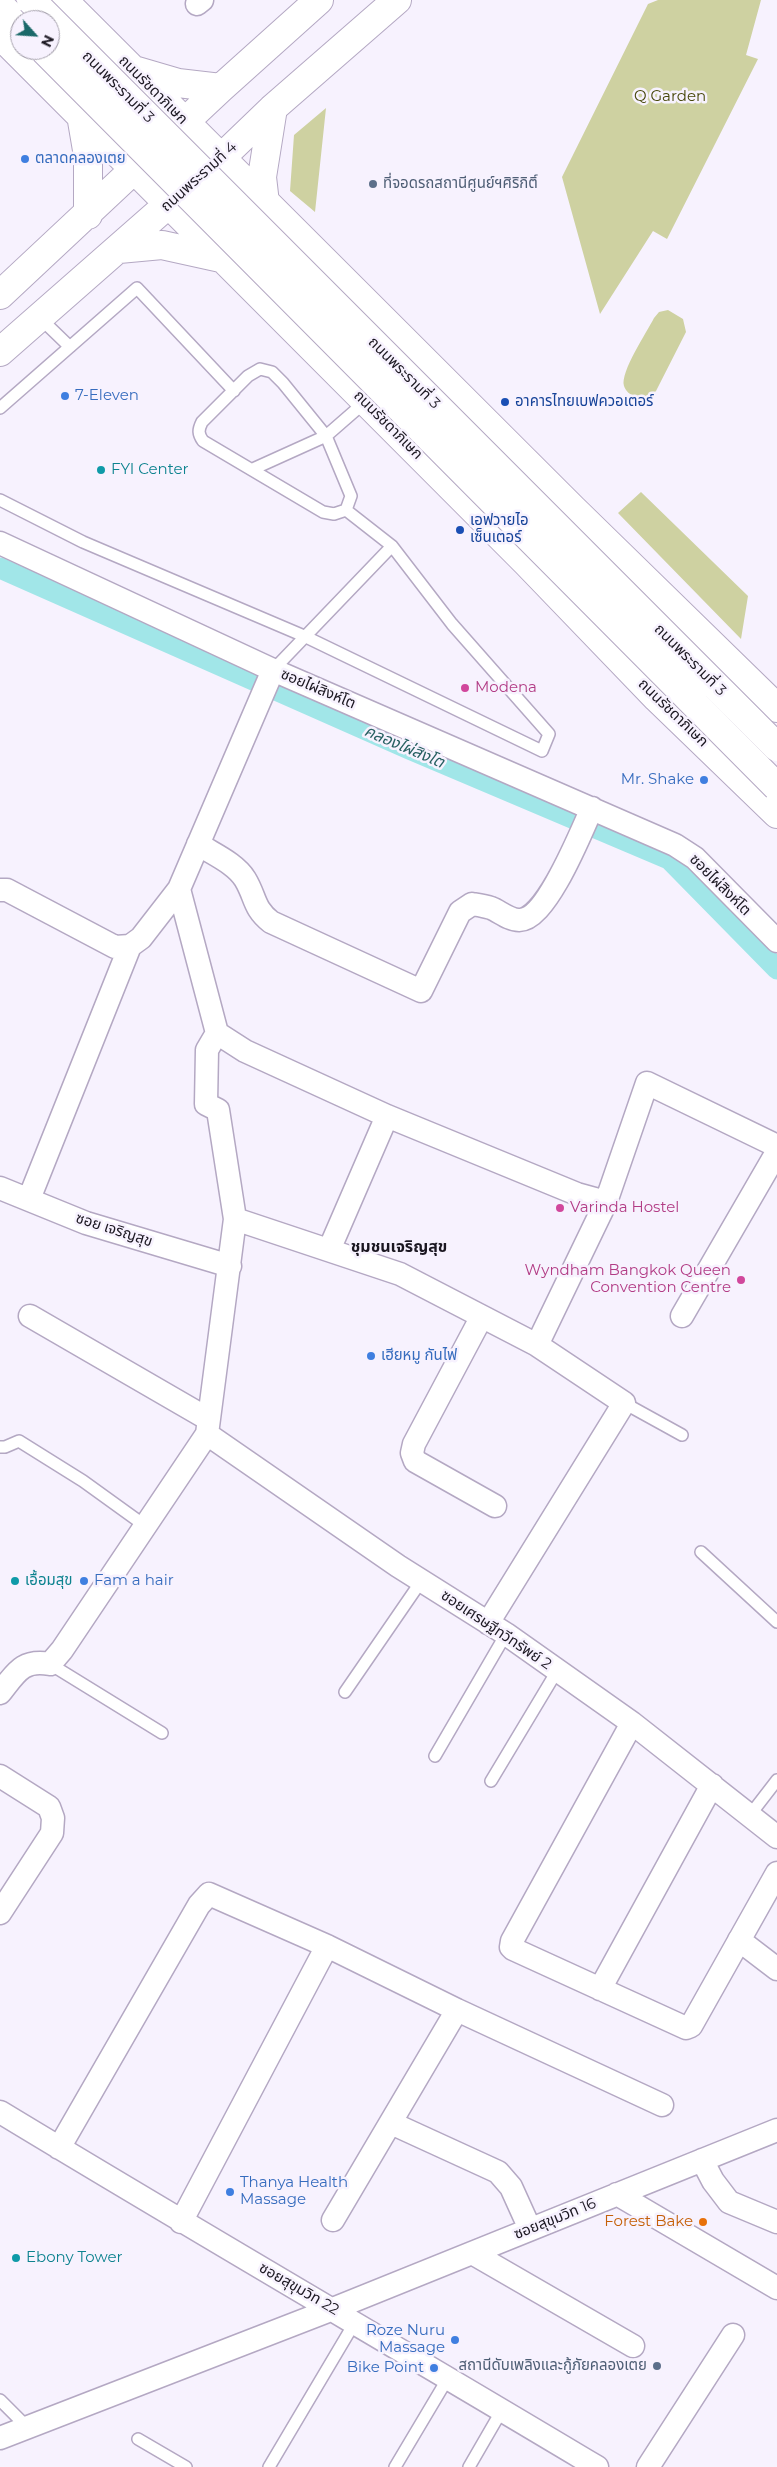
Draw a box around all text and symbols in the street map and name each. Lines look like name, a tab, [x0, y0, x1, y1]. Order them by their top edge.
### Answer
north arrow	[10, 10, 60, 60]
text: N	[37, 32, 58, 50]
street label: ถนนพระรามที่ 3	[78, 47, 158, 127]
street label: ถนนรัชดาภิเษก	[115, 52, 191, 128]
park label: Q Garden	[634, 88, 706, 106]
street label: ถนนพระรามที่ 4	[157, 138, 241, 216]
place label: ตลาดคลองเตย	[35, 150, 126, 168]
marker: ตลาดคลองเตย	[19, 153, 31, 165]
place label: ที่จอดรถสถานีศูนย์ฯศิริกิติ์	[383, 175, 538, 193]
marker: ที่จอดรถสถานีศูนย์ฯศิริกิติ์	[367, 178, 379, 190]
street label: ถนนพระรามที่ 3	[364, 333, 444, 413]
place label: 7-Eleven	[75, 387, 139, 405]
street label: ถนนรัชดาภิเษก	[350, 387, 426, 463]
marker: 7-Eleven	[59, 390, 71, 402]
place label: อาคารไทยเบฟควอเตอร์	[515, 393, 653, 411]
marker: อาคารไทยเบฟควอเตอร์	[499, 396, 511, 408]
place label: FYI Center	[111, 461, 189, 479]
marker: FYI Center	[95, 464, 107, 476]
place label: เอฟวายไอ เซ็นเตอร์	[470, 512, 529, 547]
marker: เอฟวายไอ เซ็นเตอร์	[454, 524, 466, 536]
street label: ถนนพระรามที่ 3	[650, 620, 730, 700]
street label: ซอยไผ่สิงห์โต	[278, 665, 358, 713]
street label: ถนนรัชดาภิเษก	[634, 675, 712, 751]
place label: Modena	[475, 679, 537, 697]
marker: Modena	[459, 682, 471, 694]
water label: คลองไผ่สิงโต	[361, 722, 447, 772]
place label: Mr. Shake	[621, 771, 694, 789]
marker: Mr. Shake	[698, 774, 710, 786]
street label: ซอยไผ่สิงห์โต	[685, 850, 755, 920]
place label: Varinda Hostel	[570, 1199, 679, 1217]
marker: Varinda Hostel	[554, 1202, 566, 1214]
street label: ซอย เจริญสุข	[73, 1209, 155, 1251]
district label: ชุมชนเจริญสุข	[351, 1237, 447, 1257]
place label: Wyndham Bangkok Queen Convention Centre	[525, 1262, 731, 1297]
marker: Wyndham Bangkok Queen Convention Centre	[735, 1274, 747, 1286]
place label: เฮียหมู กันไฟ	[381, 1347, 457, 1365]
marker: เฮียหมู กันไฟ	[365, 1350, 377, 1362]
place label: เอื้อมสุข	[25, 1572, 72, 1590]
place label: Fam a hair	[94, 1572, 174, 1590]
marker: เอื้อมสุข	[9, 1575, 21, 1587]
marker: Fam a hair	[78, 1575, 90, 1587]
street label: ซอยเศรษฐีทวีทรัพย์ 2	[437, 1586, 555, 1674]
place label: Thanya Health Massage	[240, 2174, 348, 2209]
marker: Thanya Health Massage	[224, 2186, 236, 2198]
street label: ซอยสุขุมวิท 16	[511, 2194, 599, 2244]
place label: Forest Bake	[604, 2213, 693, 2231]
marker: Forest Bake	[697, 2216, 709, 2228]
place label: Ebony Tower	[26, 2249, 123, 2267]
marker: Ebony Tower	[10, 2252, 22, 2264]
street label: ซอยสุขุมวิท 22	[256, 2259, 342, 2319]
place label: Roze Nuru Massage	[366, 2322, 445, 2357]
marker: Roze Nuru Massage	[449, 2334, 461, 2346]
place label: สถานีดับเพลิงและกู้ภัยคลองเตย	[458, 2357, 647, 2375]
place label: Bike Point	[347, 2359, 424, 2377]
marker: สถานีดับเพลิงและกู้ภัยคลองเตย	[651, 2360, 663, 2372]
marker: Bike Point	[428, 2362, 440, 2374]

